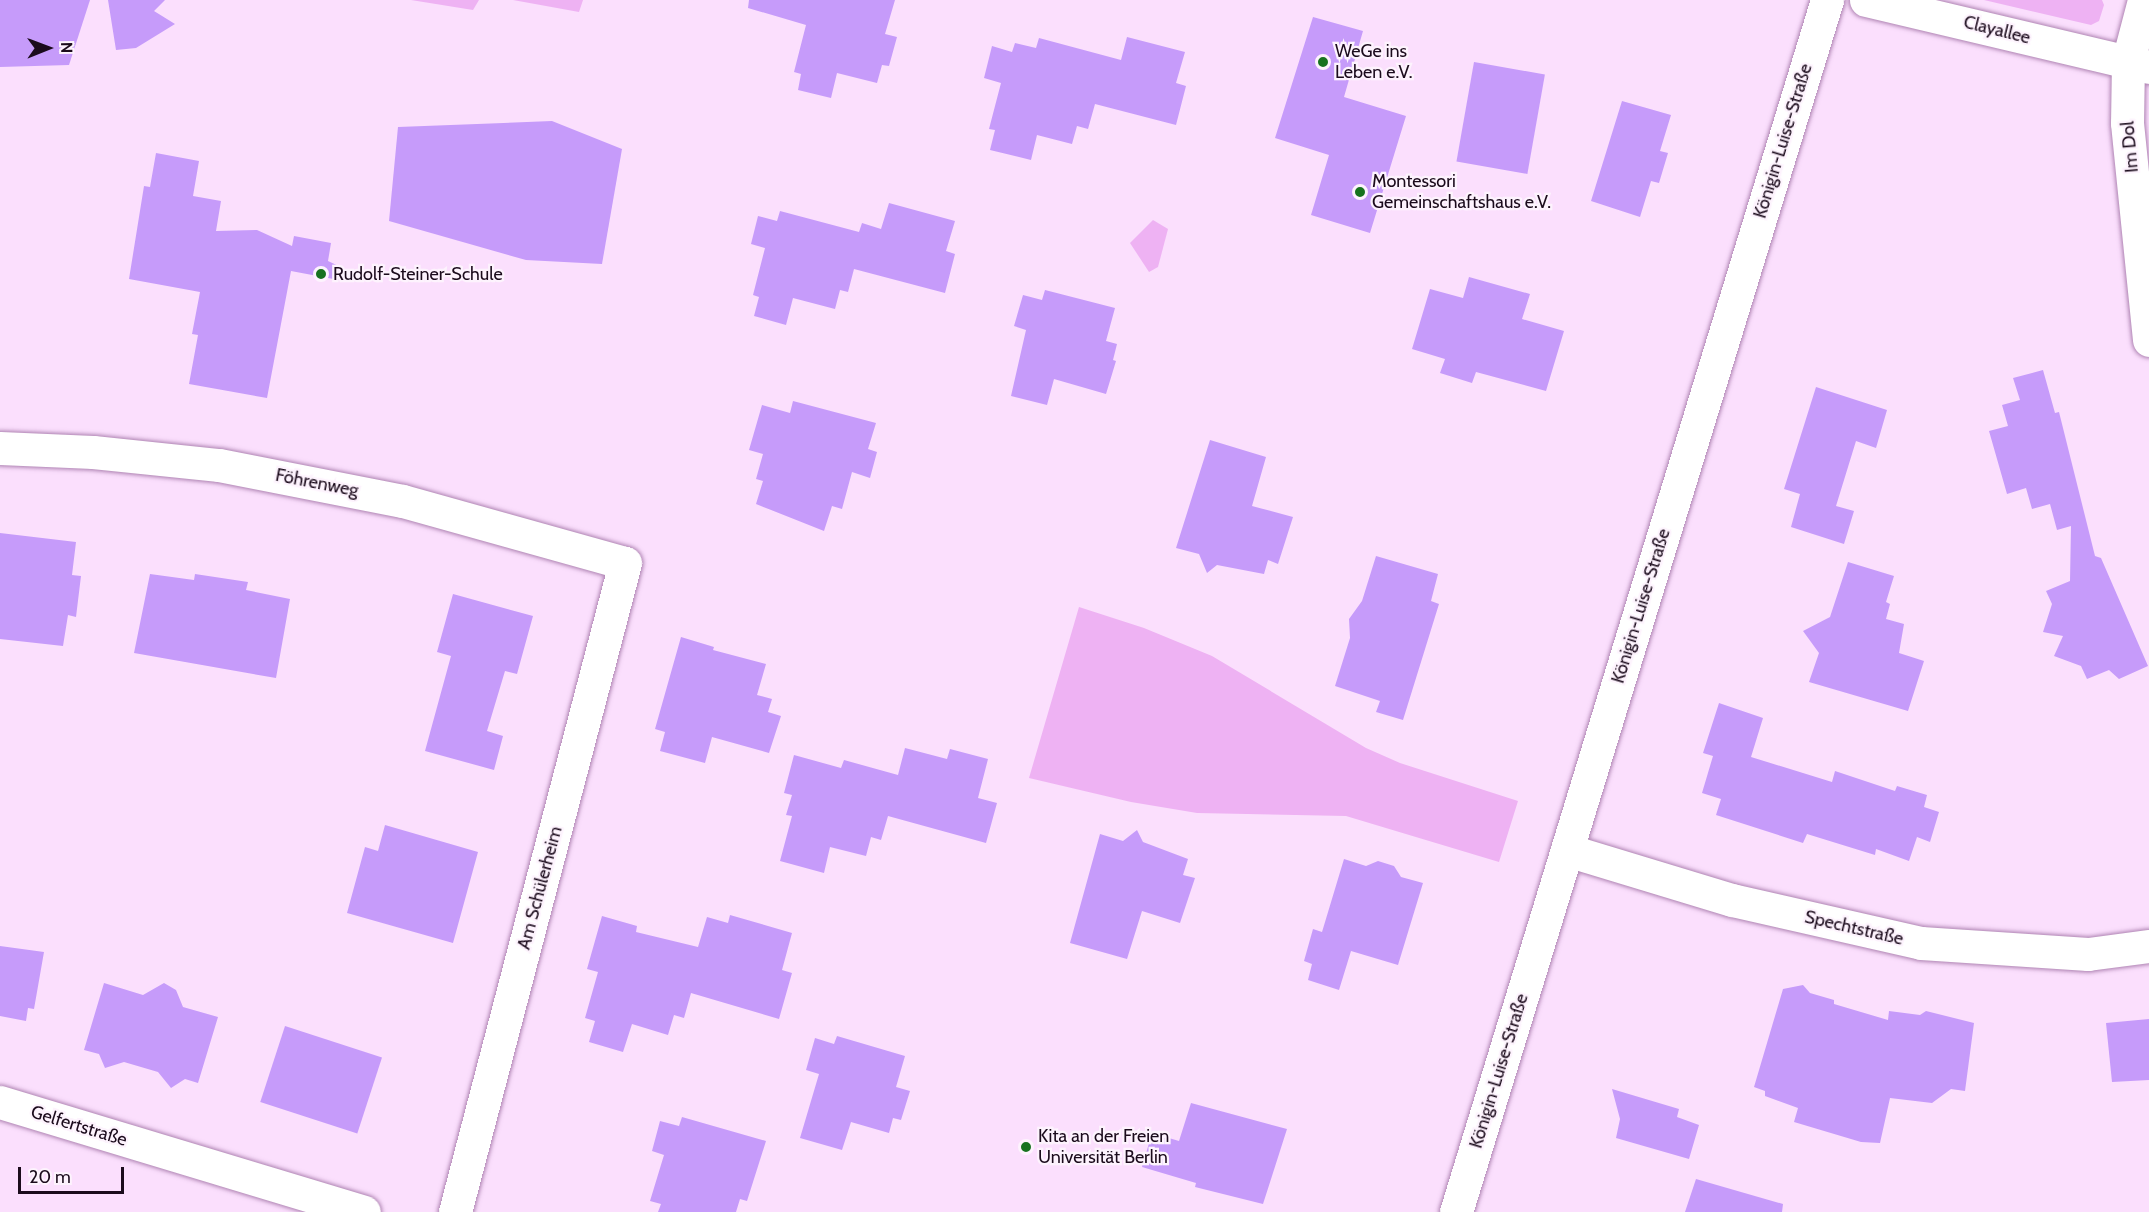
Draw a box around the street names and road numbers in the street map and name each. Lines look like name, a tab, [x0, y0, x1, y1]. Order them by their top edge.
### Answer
street label: Clayallee	[1961, 11, 2033, 49]
street label: Königin-Luise-Straße	[1749, 61, 1817, 221]
street label: Im Dol	[2117, 120, 2143, 174]
street label: Föhrenweg	[274, 464, 360, 502]
street label: Königin-Luise-Straße	[1607, 526, 1675, 686]
street label: Am Schülerheim	[513, 824, 567, 952]
street label: Spechtstraße	[1802, 906, 1906, 950]
street label: Königin-Luise-Straße	[1465, 991, 1533, 1151]
street label: Gelfertstraße	[28, 1101, 130, 1151]

